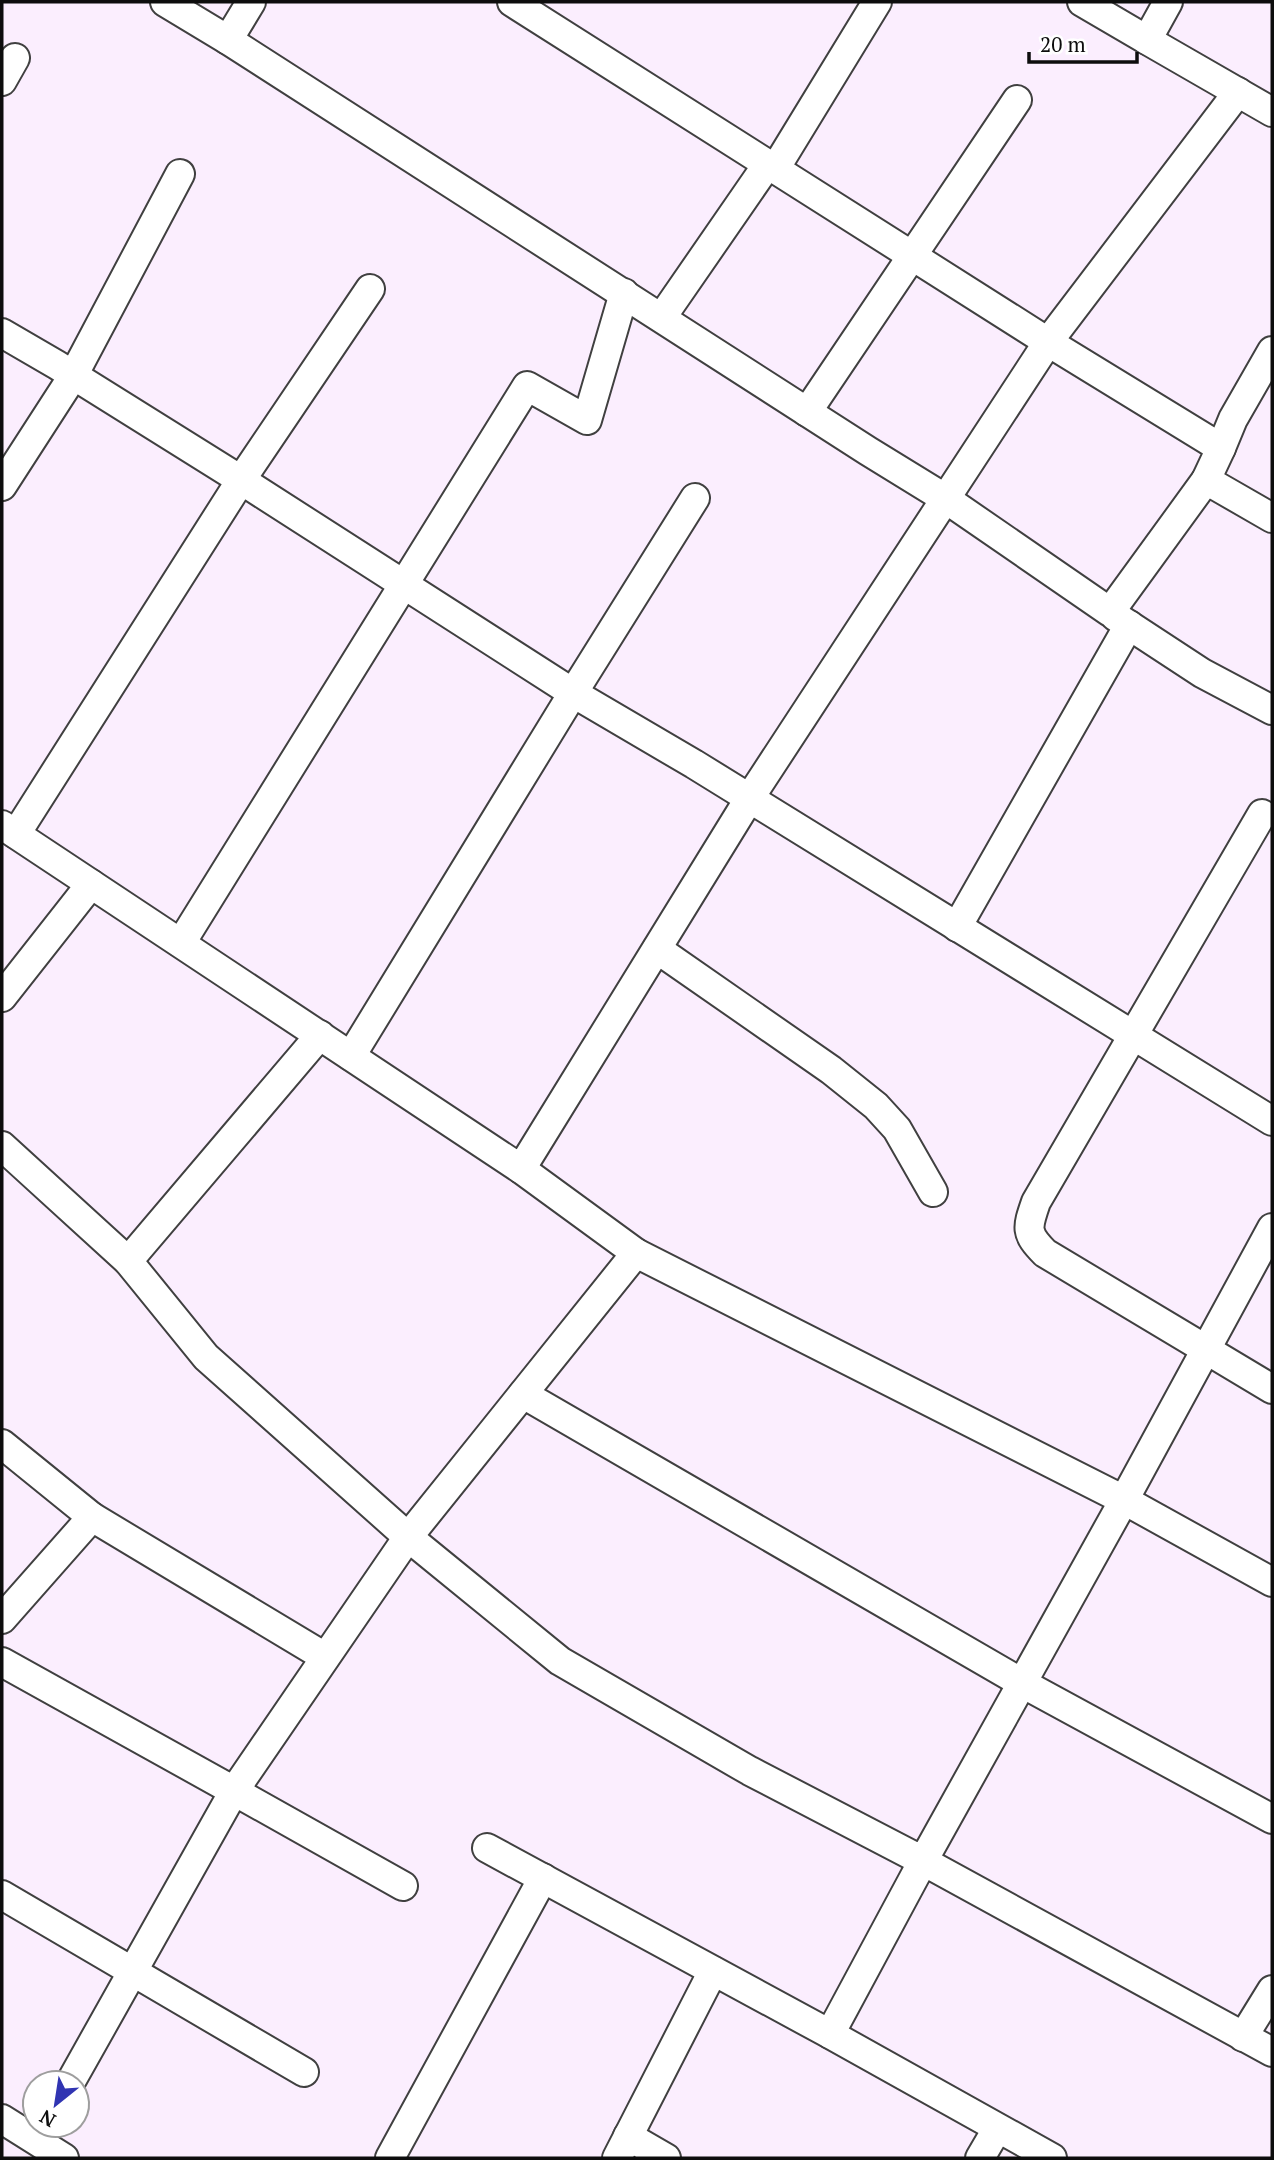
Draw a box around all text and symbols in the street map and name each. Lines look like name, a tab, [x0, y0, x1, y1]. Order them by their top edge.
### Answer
scale bar	[1029, 21, 1138, 65]
text: 20 m	[1040, 30, 1086, 58]
north arrow	[21, 2069, 91, 2139]
text: N	[34, 2104, 60, 2134]

